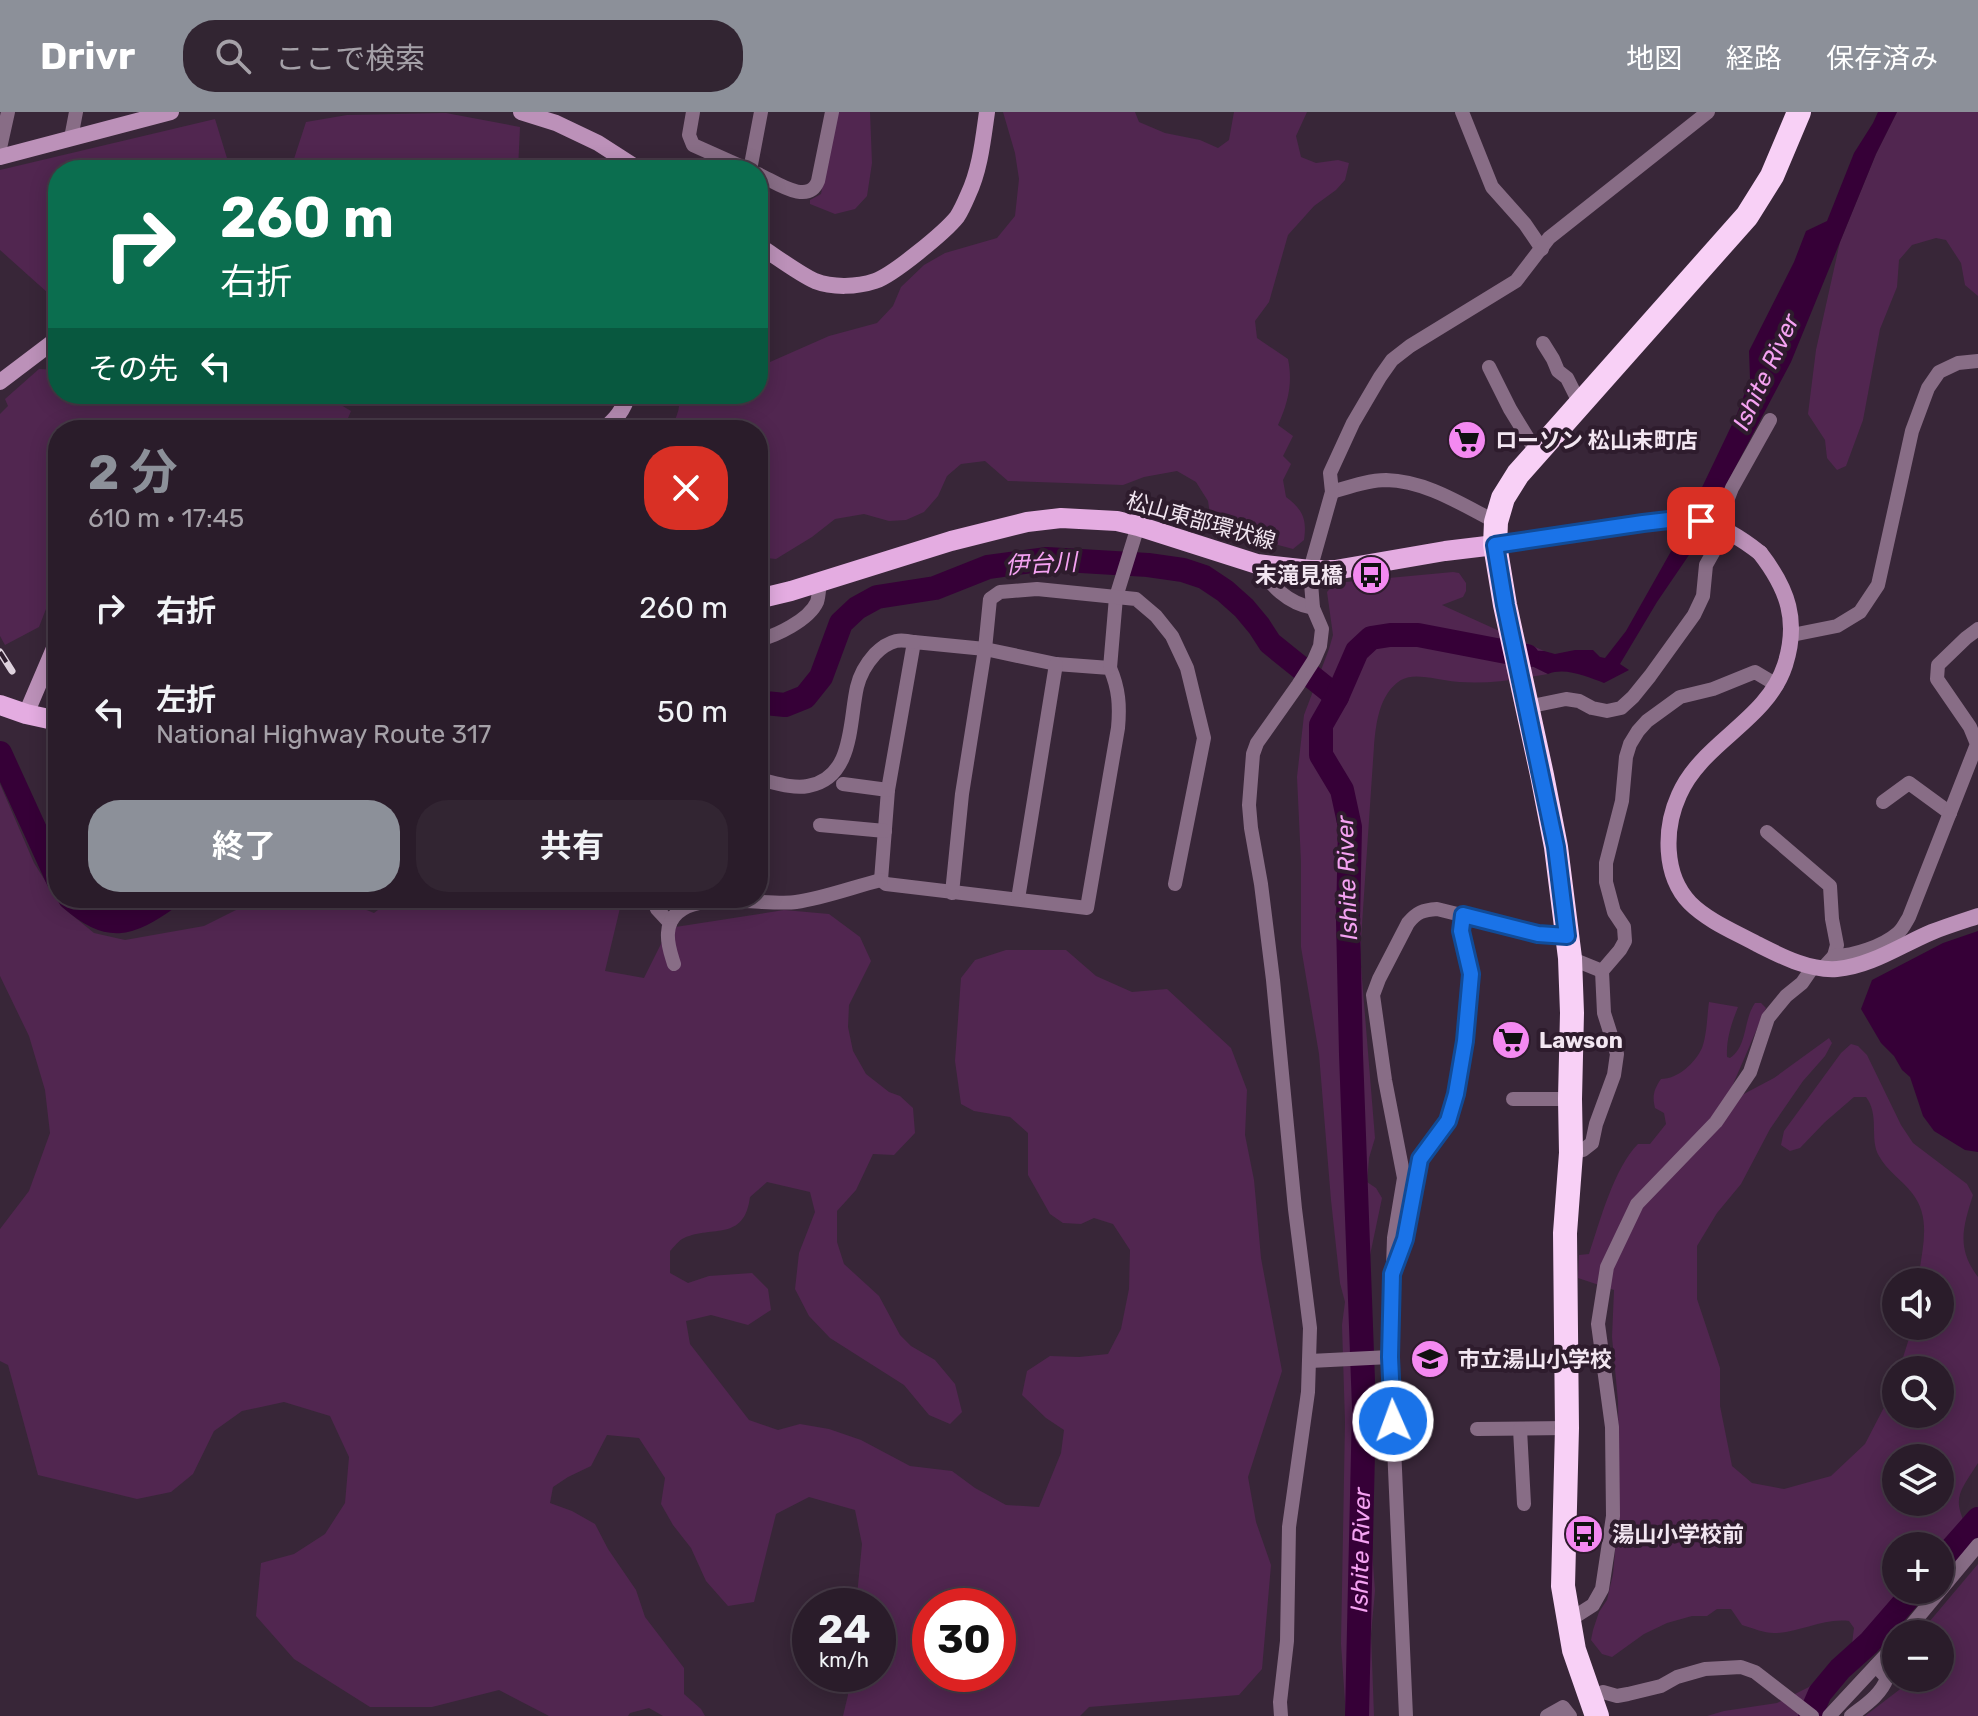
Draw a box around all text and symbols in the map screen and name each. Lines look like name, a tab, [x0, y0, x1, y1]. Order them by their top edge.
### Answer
search box	[183, 20, 743, 92]
text: Drivr	[40, 33, 135, 79]
icon: search	[211, 34, 255, 78]
text: ここで検索	[275, 41, 425, 77]
text: 地図	[1626, 42, 1682, 75]
text: 経路	[1726, 42, 1782, 75]
text: 保存済み	[1826, 42, 1938, 75]
text: 260 m	[220, 185, 394, 251]
icon: right	[88, 192, 192, 296]
text: 右折	[220, 260, 292, 303]
water label: Ishite River	[1727, 309, 1805, 434]
icon: left	[194, 344, 238, 388]
text: その先	[88, 351, 178, 387]
supermarket icon: ローソン 松山末町店	[1446, 419, 1488, 461]
place label: ローソン 松山末町店	[1495, 427, 1698, 454]
text: 2 分	[88, 444, 177, 501]
button: close	[644, 446, 728, 530]
street label: 松山東部環状線	[1123, 487, 1279, 555]
pin	[1667, 487, 1735, 555]
icon: arrive	[1679, 499, 1723, 543]
text: 610 m · 17:45	[88, 503, 244, 534]
water label: 伊台川	[1004, 548, 1081, 580]
bus stop icon: 末滝見橋	[1350, 554, 1392, 596]
place label: 末滝見橋	[1255, 562, 1343, 589]
icon: right	[88, 586, 132, 630]
text: 260 m	[639, 590, 728, 626]
text: 右折	[156, 593, 216, 629]
text: 左折	[156, 682, 216, 718]
icon: left	[88, 690, 132, 734]
text: 50 m	[657, 694, 728, 730]
text: National Highway Route 317	[156, 719, 491, 750]
button: 終了	[88, 800, 400, 892]
button: 共有	[416, 800, 728, 892]
water label: Ishite River	[1331, 814, 1363, 941]
supermarket icon: Lawson	[1490, 1019, 1532, 1061]
place label: Lawson	[1539, 1027, 1623, 1054]
map controls	[1882, 1268, 1954, 1692]
button: sound	[1882, 1268, 1954, 1340]
school or university icon: 市立湯山小学校	[1409, 1338, 1451, 1380]
place label: 市立湯山小学校	[1458, 1346, 1612, 1373]
button: search	[1882, 1356, 1954, 1428]
position arrow	[1351, 1379, 1435, 1463]
button: layers	[1882, 1444, 1954, 1516]
water label: Ishite River	[1345, 1486, 1376, 1613]
bus stop icon: 湯山小学校前	[1563, 1513, 1605, 1555]
place label: 湯山小学校前	[1612, 1521, 1744, 1548]
button: +	[1882, 1532, 1954, 1604]
speed limit sign: 30	[912, 1588, 1016, 1692]
text: 24	[817, 1606, 871, 1653]
button: −	[1882, 1620, 1954, 1692]
text: km/h	[819, 1648, 869, 1672]

